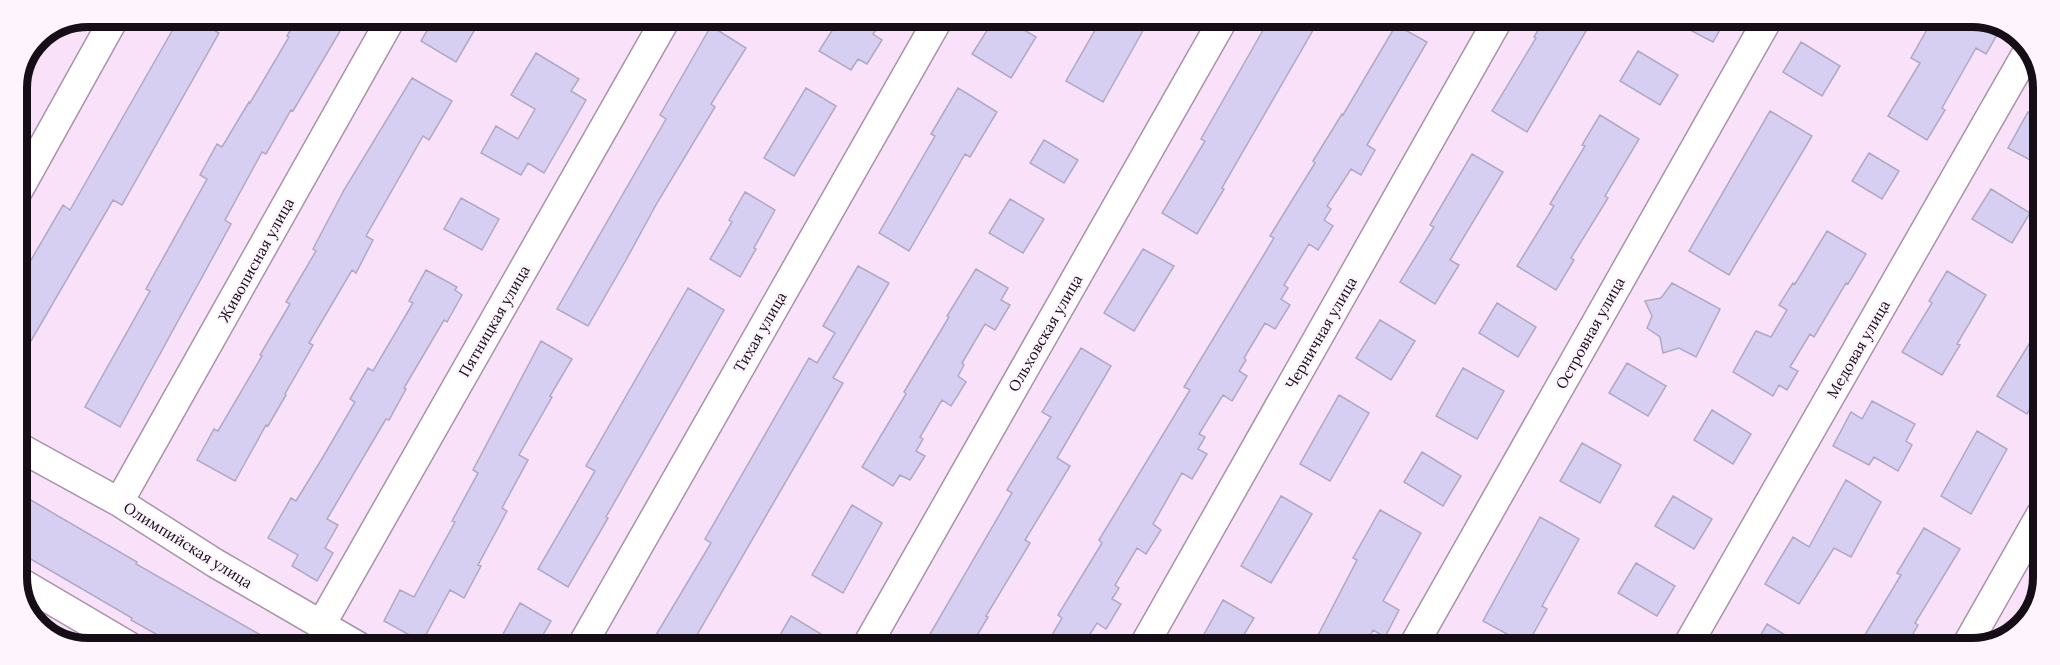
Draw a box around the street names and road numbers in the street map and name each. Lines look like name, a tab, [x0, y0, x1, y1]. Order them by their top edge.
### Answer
street label: Живописная улица	[214, 194, 298, 326]
street label: Пятницкая улица	[454, 261, 534, 380]
street label: Ольховская улица	[1004, 271, 1086, 395]
street label: Черничная улица	[1281, 273, 1361, 393]
street label: Островная улица	[1551, 273, 1629, 392]
street label: Тихая улица	[729, 288, 791, 376]
street label: Медовая улица	[1822, 296, 1894, 402]
street label: Олимпийская улица	[120, 498, 256, 592]

